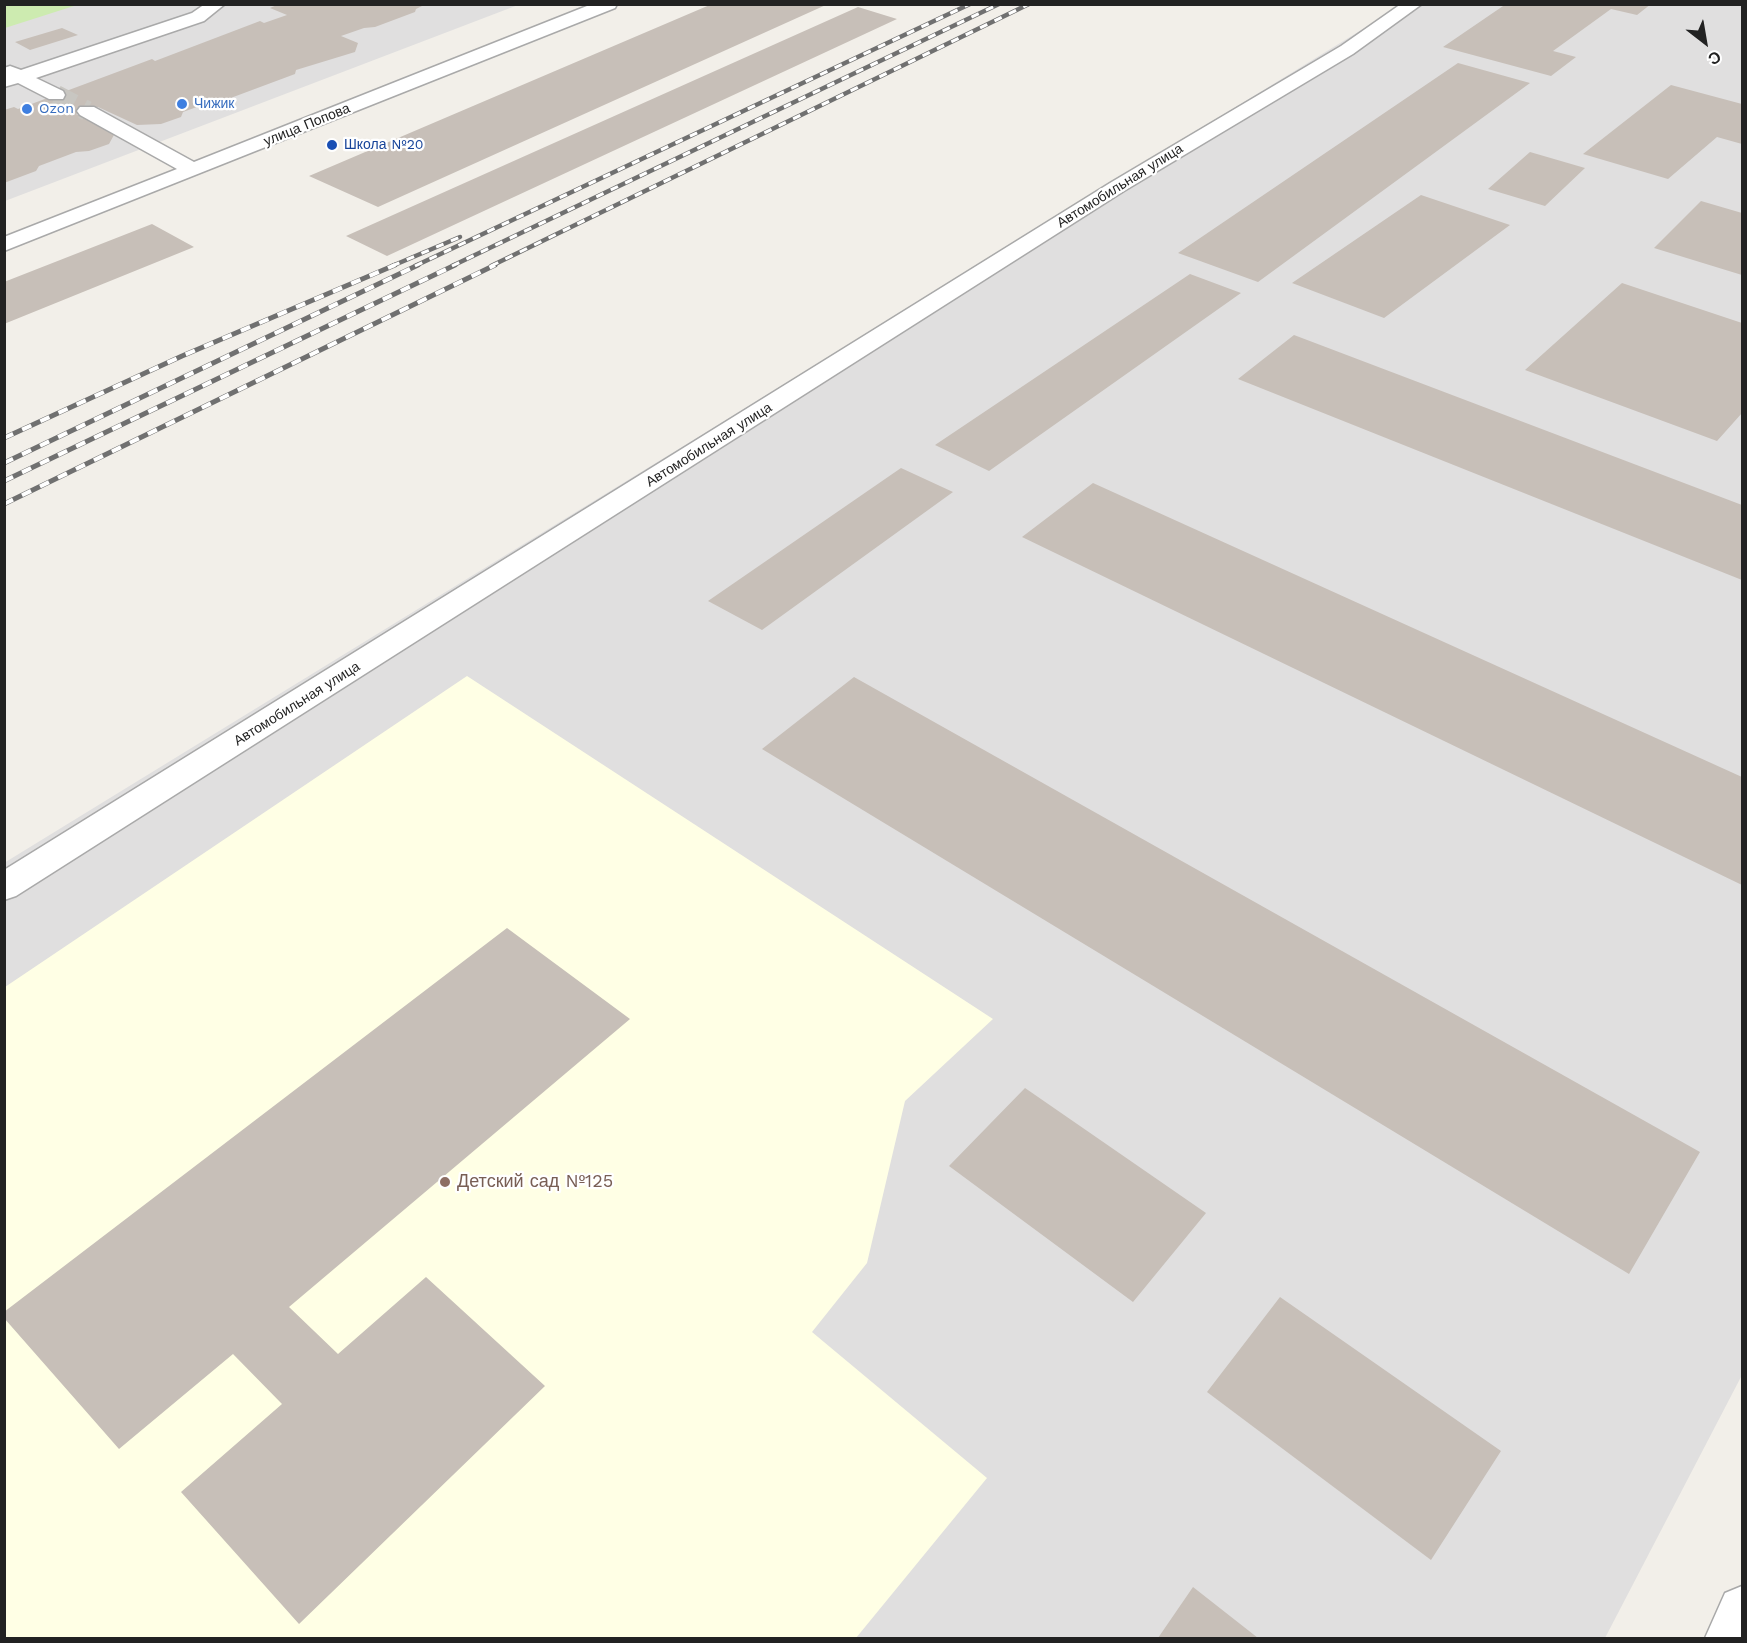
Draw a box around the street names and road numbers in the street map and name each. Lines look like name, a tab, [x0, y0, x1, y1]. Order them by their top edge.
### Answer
street label: улица Попова	[261, 100, 353, 150]
street label: Автомобильная улица	[1054, 140, 1186, 232]
street label: Автомобильная улица	[643, 399, 775, 491]
street label: Автомобильная улица	[231, 658, 363, 750]

